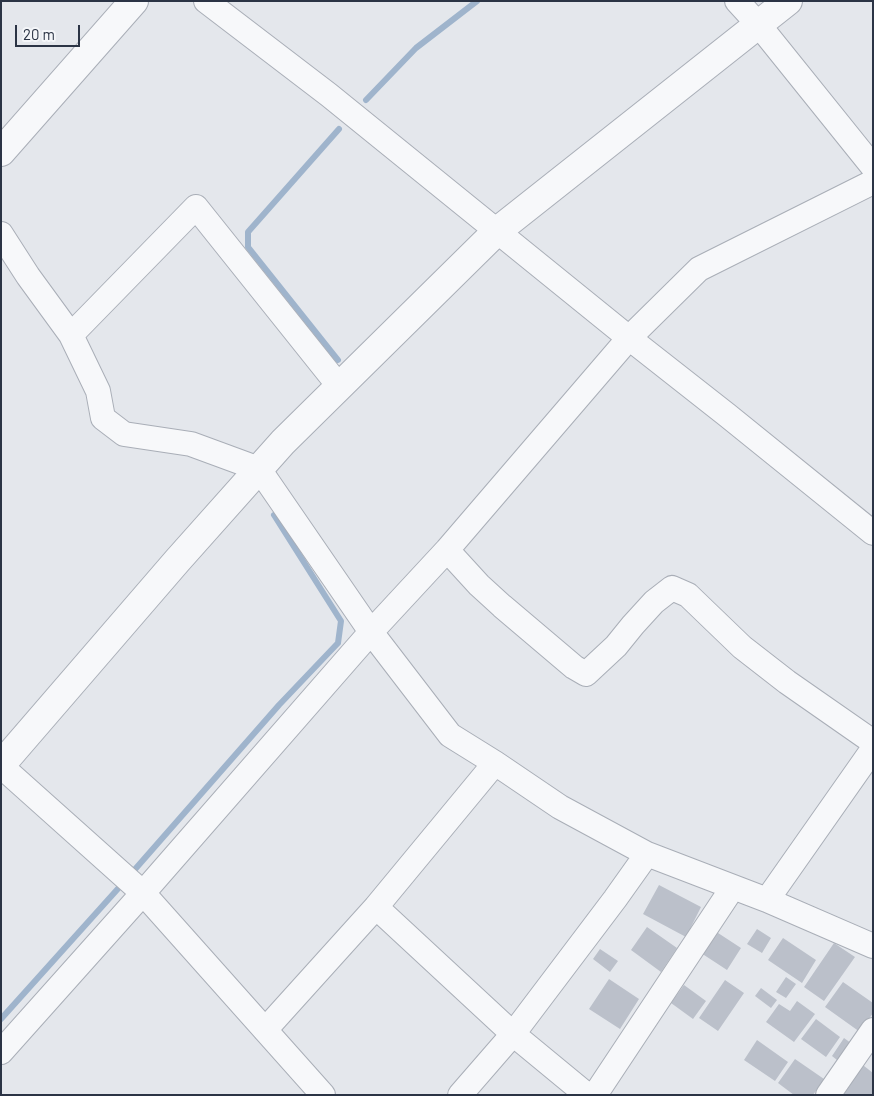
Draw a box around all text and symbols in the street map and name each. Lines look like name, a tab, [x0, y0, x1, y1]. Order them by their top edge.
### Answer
scale bar	[18, 15, 82, 47]
text: 20 m	[23, 25, 55, 43]

